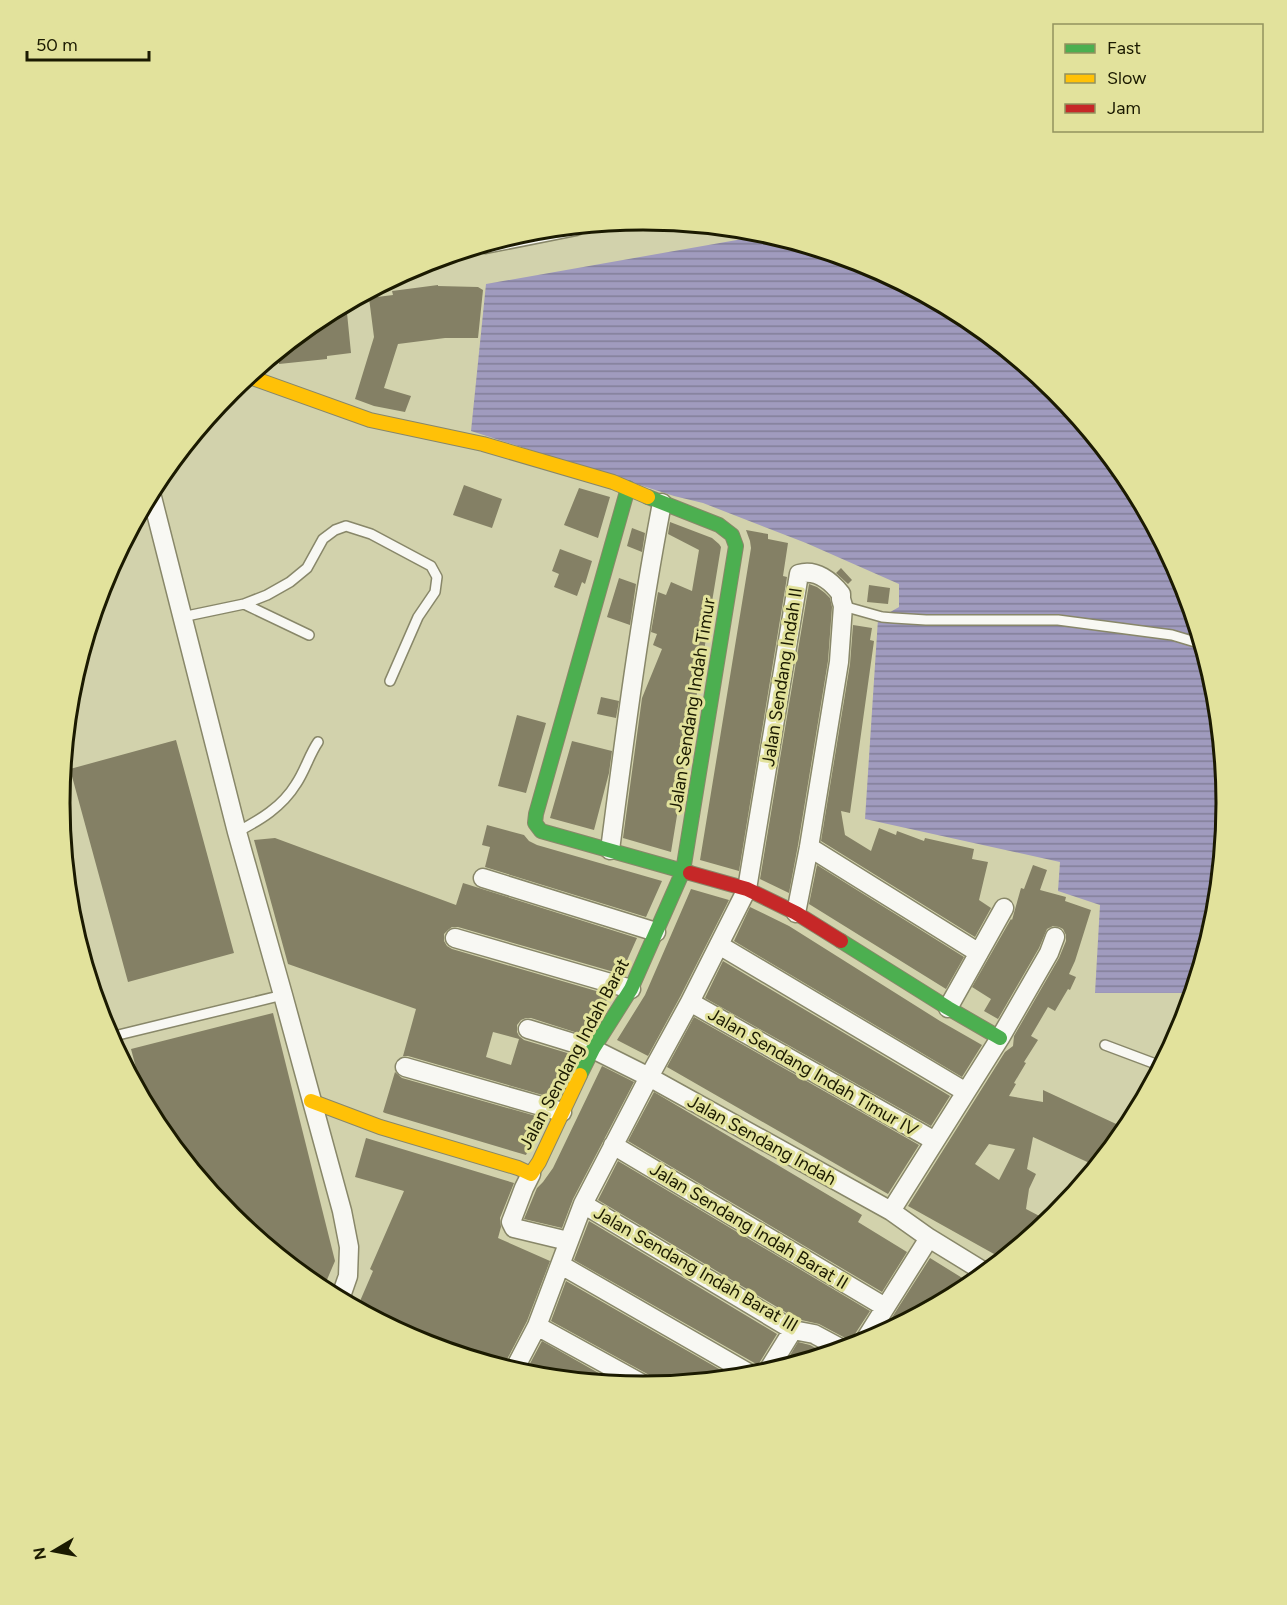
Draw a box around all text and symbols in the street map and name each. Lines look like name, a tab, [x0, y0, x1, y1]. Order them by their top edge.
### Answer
scale bar	[27, 24, 148, 62]
legend	[1053, 24, 1263, 132]
text: 50 m	[36, 34, 78, 56]
text: Fast	[1107, 37, 1141, 59]
text: Slow	[1107, 67, 1146, 89]
text: Jam	[1107, 97, 1141, 119]
street label: Jalan Sendang Indah II	[757, 586, 807, 768]
street label: Jalan Sendang Indah Timur	[664, 596, 720, 814]
street label: Jalan Sendang Indah Barat	[514, 955, 634, 1153]
street label: Jalan Sendang Indah Timur IV	[704, 1003, 922, 1141]
street label: Jalan Sendang Indah	[684, 1090, 840, 1190]
street label: Jalan Sendang Indah Barat II	[646, 1158, 852, 1294]
street label: Jalan Sendang Indah Barat III	[590, 1201, 802, 1337]
north arrow	[24, 1521, 84, 1581]
text: N	[29, 1546, 50, 1561]

